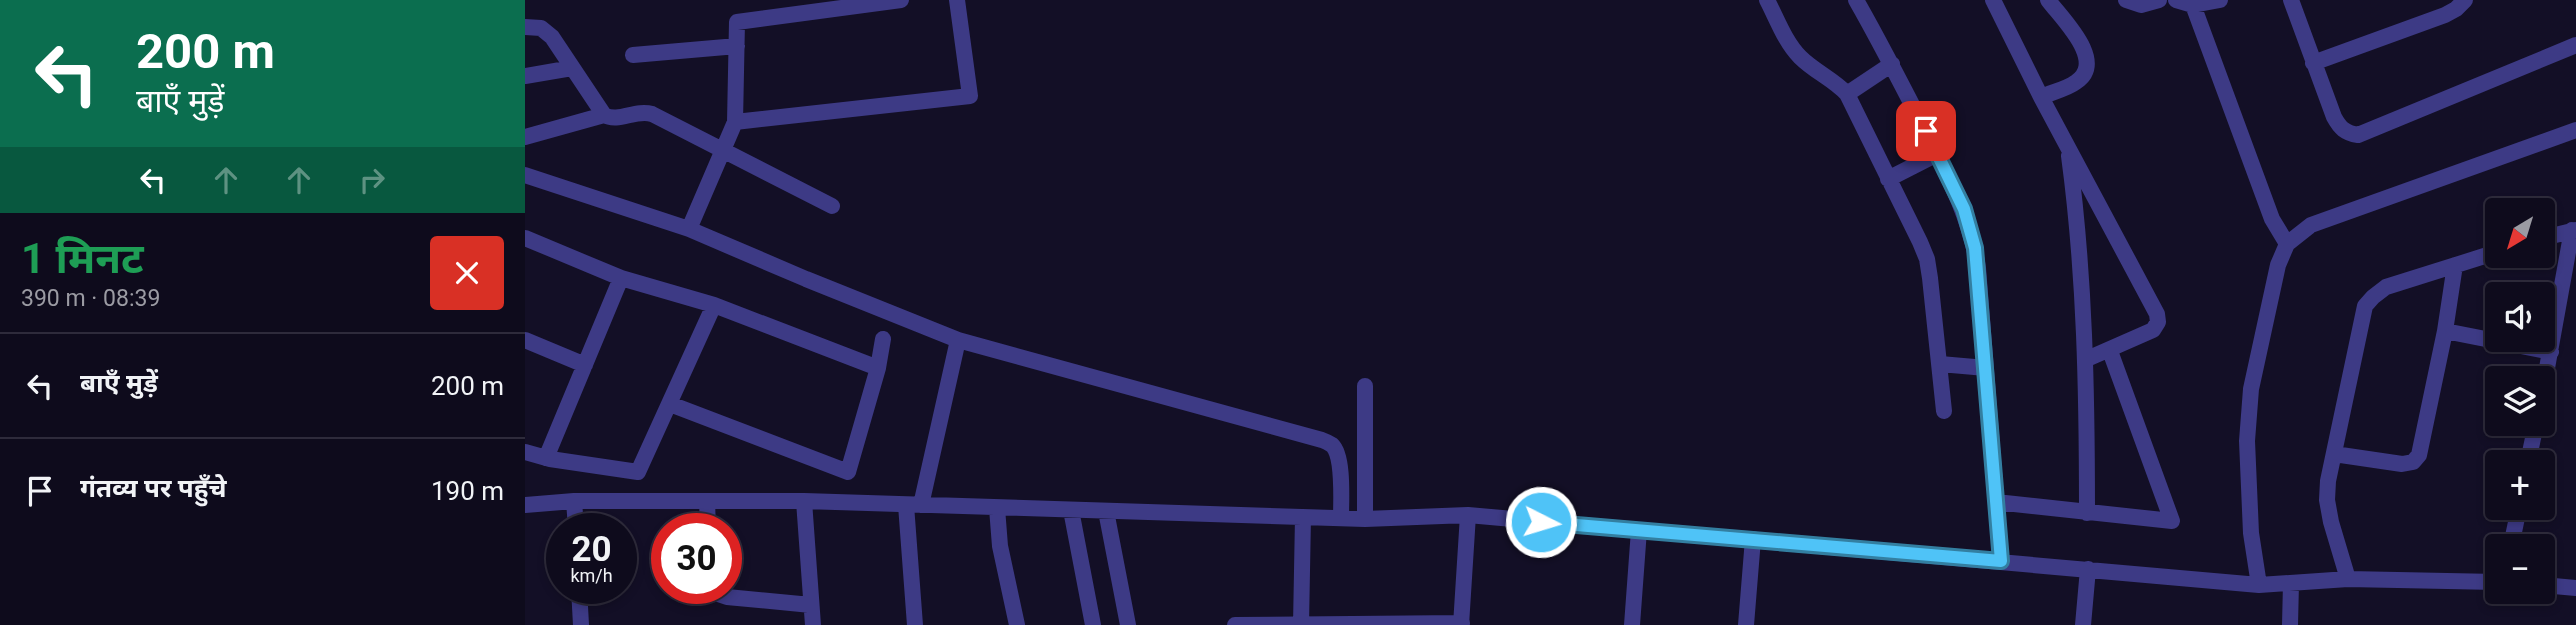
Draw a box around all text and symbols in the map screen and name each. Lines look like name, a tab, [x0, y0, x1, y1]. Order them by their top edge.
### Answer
text: 200 m	[136, 23, 275, 80]
icon: left	[21, 28, 112, 119]
text: बाएँ मुड़ें	[136, 82, 224, 120]
pin	[1896, 101, 1956, 161]
icon: arrive	[1907, 112, 1945, 150]
icon: left	[134, 161, 172, 199]
icon: ahead	[207, 161, 245, 199]
icon: ahead	[280, 161, 318, 199]
icon: right	[353, 161, 391, 199]
north arrow	[2485, 198, 2555, 268]
map controls	[2485, 198, 2555, 604]
text: 1 मिनट	[21, 234, 144, 283]
button: close	[430, 236, 504, 310]
button: sound	[2485, 282, 2555, 352]
text: 390 m · 08:39	[21, 285, 160, 312]
button: layers	[2485, 366, 2555, 436]
icon: left	[21, 367, 59, 405]
text: बाएँ मुड़ें	[80, 368, 158, 398]
text: 200 m	[431, 371, 504, 401]
button: +	[2485, 450, 2555, 520]
icon: arrive	[21, 472, 59, 510]
text: गंतव्य पर पहुँचे	[80, 473, 227, 503]
text: 190 m	[431, 476, 504, 506]
position arrow	[1504, 485, 1578, 559]
speed limit sign: 30	[651, 513, 742, 604]
text: 20	[571, 529, 612, 570]
button: −	[2485, 534, 2555, 604]
text: km/h	[570, 565, 613, 586]

